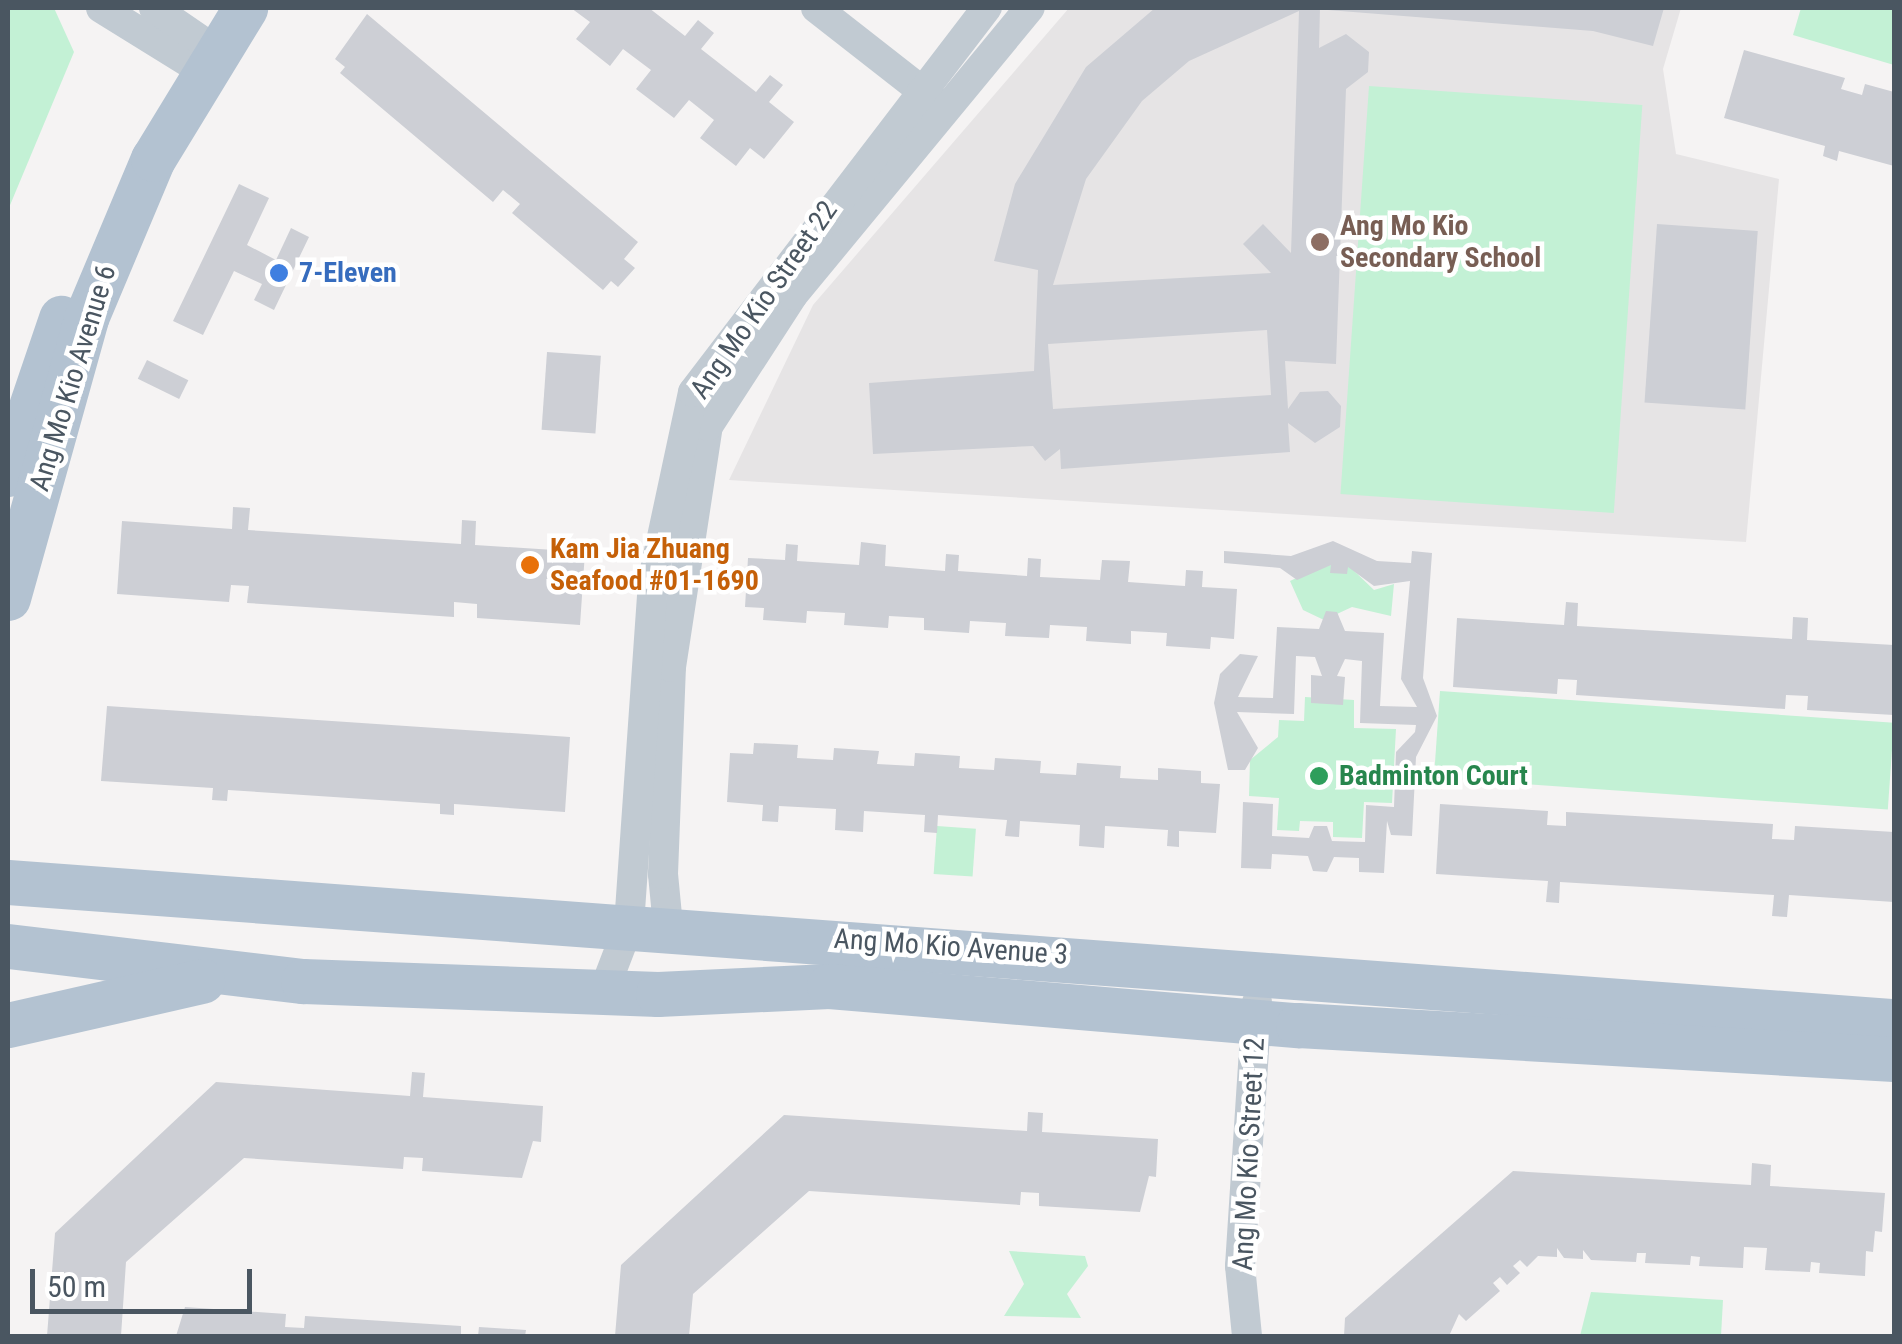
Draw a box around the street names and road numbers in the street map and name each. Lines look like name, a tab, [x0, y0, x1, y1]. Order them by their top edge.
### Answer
street label: Ang Mo Kio Street 22	[683, 195, 845, 405]
street label: Ang Mo Kio Avenue 6	[23, 261, 123, 495]
street label: Ang Mo Kio Avenue 3	[833, 922, 1069, 972]
street label: Ang Mo Kio Street 12	[1226, 1037, 1272, 1271]

